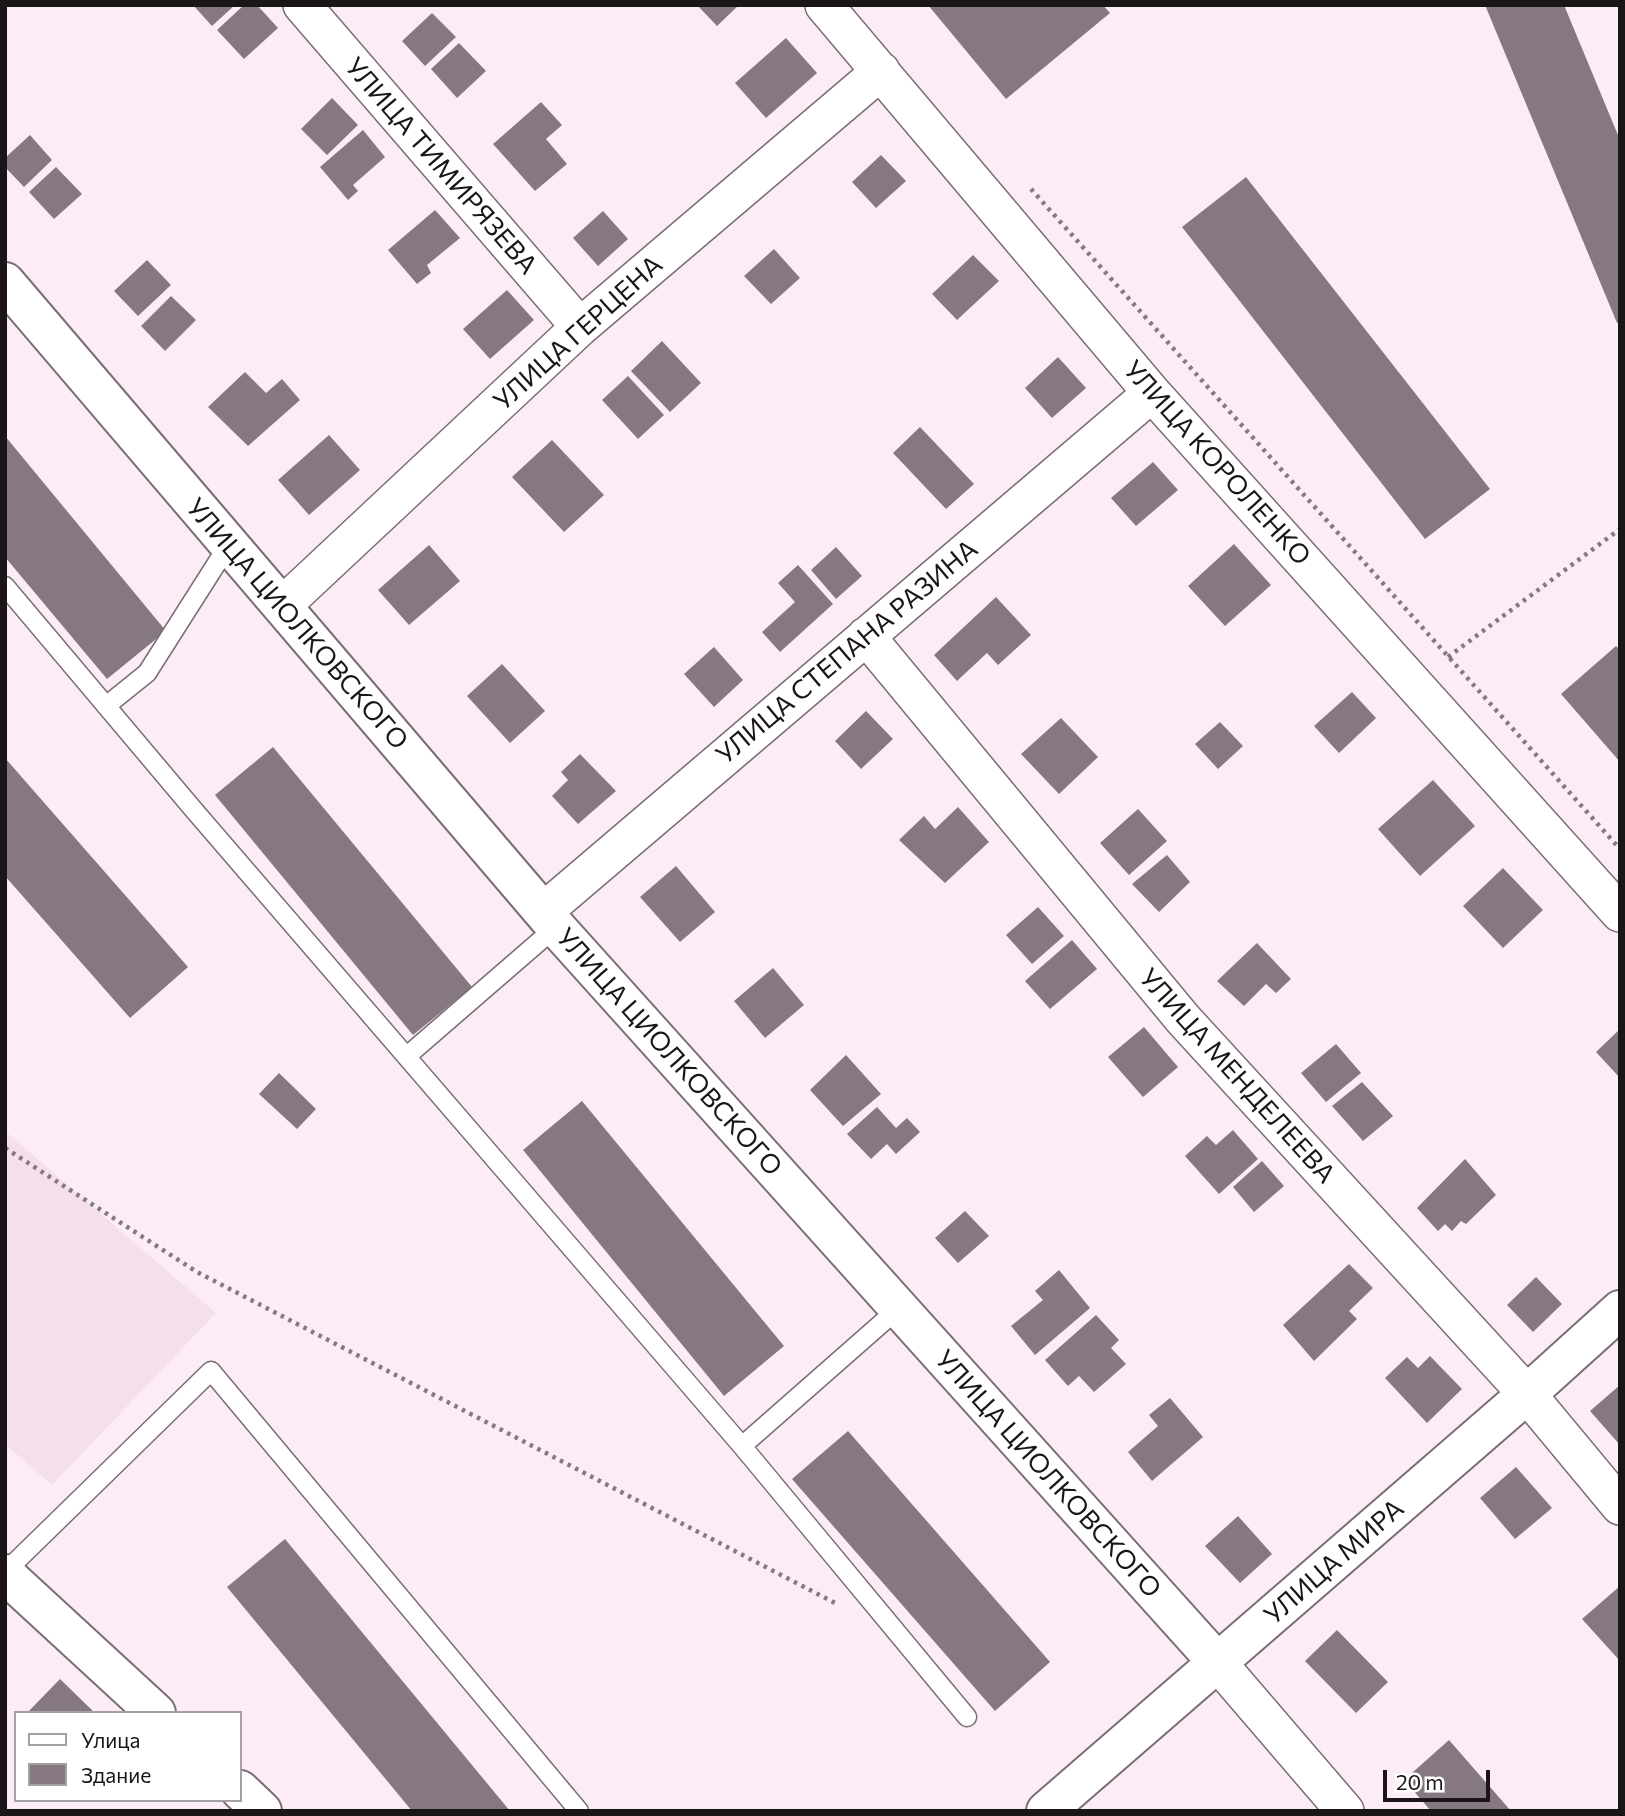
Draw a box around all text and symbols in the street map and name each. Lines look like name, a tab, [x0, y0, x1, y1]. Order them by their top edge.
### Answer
street label: УЛИЦА ТИМИРЯЗЕВА	[339, 51, 543, 281]
street label: УЛИЦА ГЕРЦЕНА	[487, 249, 669, 417]
street label: УЛИЦА КОРОЛЕНКО	[1117, 354, 1317, 572]
street label: УЛИЦА ЦИОЛКОВСКОГО	[179, 492, 415, 756]
street label: УЛИЦА СТЕПАНА РАЗИНА	[710, 533, 984, 771]
street label: УЛИЦА ЦИОЛКОВСКОГО	[550, 922, 788, 1182]
street label: УЛИЦА МЕНДЕЛЕЕВА	[1132, 962, 1342, 1190]
street label: УЛИЦА ЦИОЛКОВСКОГО	[929, 1344, 1167, 1604]
street label: УЛИЦА МИРА	[1258, 1493, 1410, 1631]
legend	[14, 1711, 242, 1802]
text: Улица	[81, 1727, 140, 1752]
scale bar	[1387, 1756, 1494, 1800]
text: Здание	[81, 1762, 151, 1787]
text: 20 m	[1396, 1769, 1444, 1794]

